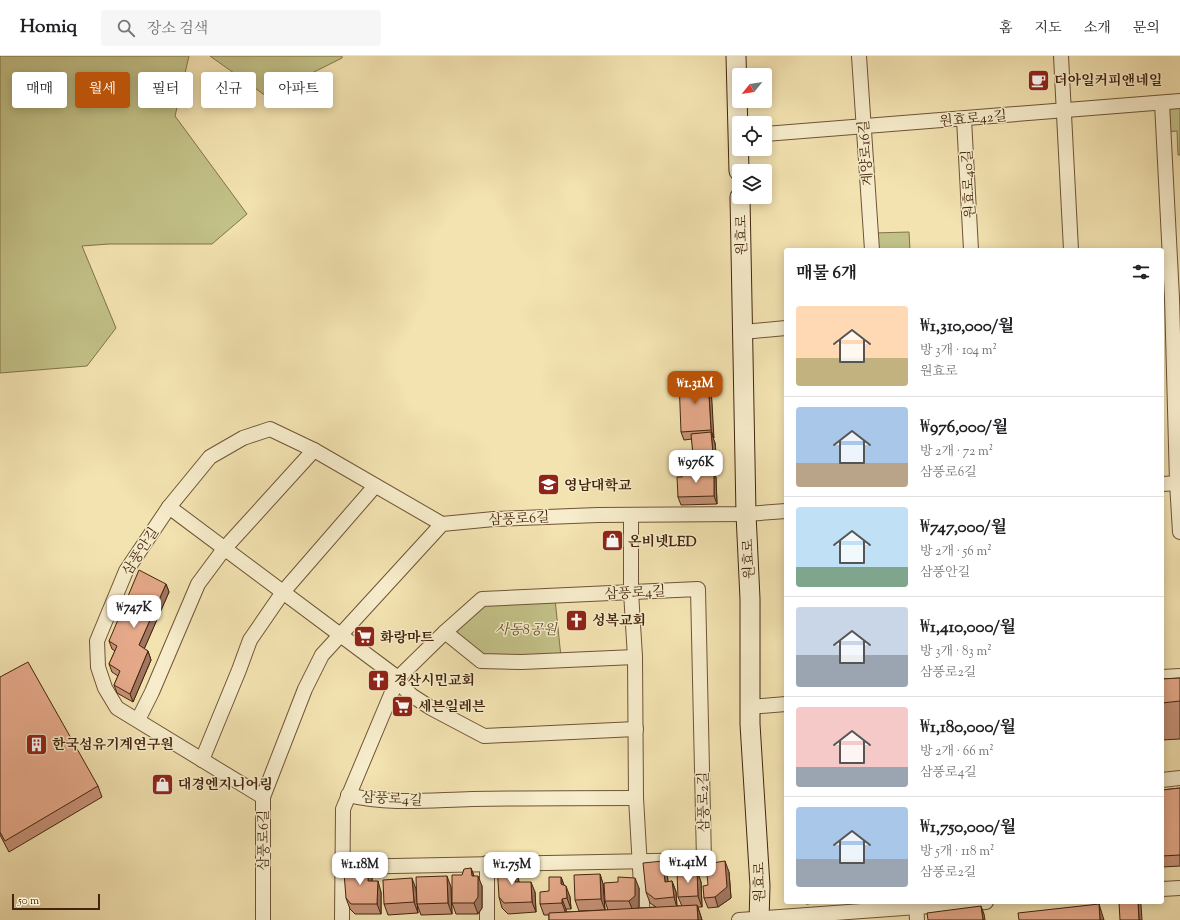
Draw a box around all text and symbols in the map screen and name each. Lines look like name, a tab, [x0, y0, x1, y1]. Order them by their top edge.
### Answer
search box	[101, 10, 381, 46]
text: Homiq	[20, 14, 77, 41]
icon: search	[115, 17, 137, 39]
text: 장소 검색	[147, 19, 208, 40]
text: 홈	[999, 19, 1013, 39]
text: 지도	[1035, 19, 1062, 39]
text: 소개	[1084, 19, 1111, 39]
text: 문의	[1133, 19, 1160, 39]
cafe icon: 더아일커피앤네일	[1025, 67, 1051, 93]
north arrow	[732, 68, 772, 108]
map controls	[732, 68, 772, 204]
chip: 매매	[12, 72, 67, 108]
chip: 월세	[75, 72, 130, 108]
chip: 필터	[138, 72, 193, 108]
chip: 신규	[201, 72, 256, 108]
chip: 아파트	[264, 72, 333, 108]
place label: 더아일커피앤네일	[1054, 72, 1162, 92]
street label: 원효로42길	[939, 107, 1008, 133]
button: locate	[732, 116, 772, 156]
street label: 계양로16길	[855, 119, 879, 186]
street label: 원효로40길	[958, 149, 982, 219]
button: layers	[732, 164, 772, 204]
street label: 원효로	[733, 214, 753, 255]
icon: filters	[1130, 261, 1152, 283]
text: 매물 6개	[796, 262, 857, 286]
text: ₩1,310,000/월	[920, 315, 1014, 339]
icon: home	[828, 322, 876, 370]
text: 방 3개 · 104 m²	[920, 342, 997, 360]
text: 원효로	[920, 363, 958, 381]
pin: ₩1.31M	[662, 371, 728, 405]
text: ₩1.31M	[677, 375, 713, 393]
text: ₩976,000/월	[920, 416, 1008, 440]
icon: home	[828, 423, 876, 471]
text: 방 2개 · 72 m²	[920, 443, 993, 461]
pin: ₩976K	[668, 450, 724, 484]
text: ₩976K	[678, 454, 714, 472]
text: 삼풍로6길	[920, 464, 977, 482]
school or university icon: 영남대학교	[536, 472, 562, 498]
place label: 영남대학교	[564, 477, 632, 497]
street label: 삼풍로6길	[488, 508, 550, 532]
text: ₩747,000/월	[920, 516, 1007, 540]
icon: home	[828, 523, 876, 571]
street label: 삼풍안길	[119, 524, 165, 580]
shop icon: 온비넷LED	[599, 528, 625, 554]
place label: 온비넷LED	[628, 533, 697, 553]
street label: 원효로	[739, 538, 761, 580]
text: 방 2개 · 56 m²	[920, 543, 992, 561]
text: 삼풍안길	[920, 564, 970, 582]
street label: 삼풍로4길	[604, 582, 666, 606]
pin: ₩747K	[106, 595, 162, 629]
text: ₩747K	[116, 599, 152, 617]
church icon: 성복교회	[563, 607, 589, 633]
place label: 성복교회	[592, 612, 646, 632]
text: ₩1,410,000/월	[920, 616, 1016, 640]
park label: 사동8공원	[495, 621, 558, 641]
icon: home	[828, 623, 876, 671]
supermarket icon: 화랑마트	[352, 624, 378, 650]
place label: 화랑마트	[380, 629, 435, 649]
text: 방 3개 · 83 m²	[920, 643, 992, 661]
text: 삼풍로2길	[920, 664, 976, 682]
church icon: 경산시민교회	[365, 667, 391, 693]
place label: 경산시민교회	[394, 672, 475, 692]
supermarket icon: 세븐일레븐	[389, 693, 415, 719]
place label: 세븐일레븐	[418, 698, 486, 718]
text: ₩1,180,000/월	[920, 716, 1016, 740]
icon: home	[828, 723, 876, 771]
building icon: 한국섬유기계연구원	[23, 731, 49, 757]
place label: 한국섬유기계연구원	[52, 736, 174, 756]
text: 방 2개 · 66 m²	[920, 743, 994, 761]
text: 삼풍로4길	[920, 764, 977, 782]
shop icon: 대경엔지니어링	[149, 771, 175, 797]
street label: 삼풍로2길	[694, 771, 716, 832]
place label: 대경엔지니어링	[178, 776, 273, 796]
street label: 삼풍로4길	[361, 788, 423, 812]
street label: 삼풍로6길	[255, 809, 275, 871]
text: ₩1,750,000/월	[920, 816, 1016, 840]
icon: home	[828, 823, 876, 871]
text: 방 5개 · 118 m²	[920, 843, 994, 861]
pin: ₩1.41M	[655, 850, 721, 884]
pin: ₩1.18M	[327, 852, 393, 886]
pin: ₩1.75M	[479, 852, 545, 886]
text: ₩1.41M	[669, 854, 707, 872]
text: ₩1.18M	[341, 856, 379, 874]
text: ₩1.75M	[493, 856, 531, 874]
street label: 원효로	[751, 861, 771, 902]
text: 삼풍로2길	[920, 864, 976, 882]
scale bar	[12, 892, 100, 911]
text: 50 m	[18, 893, 39, 909]

